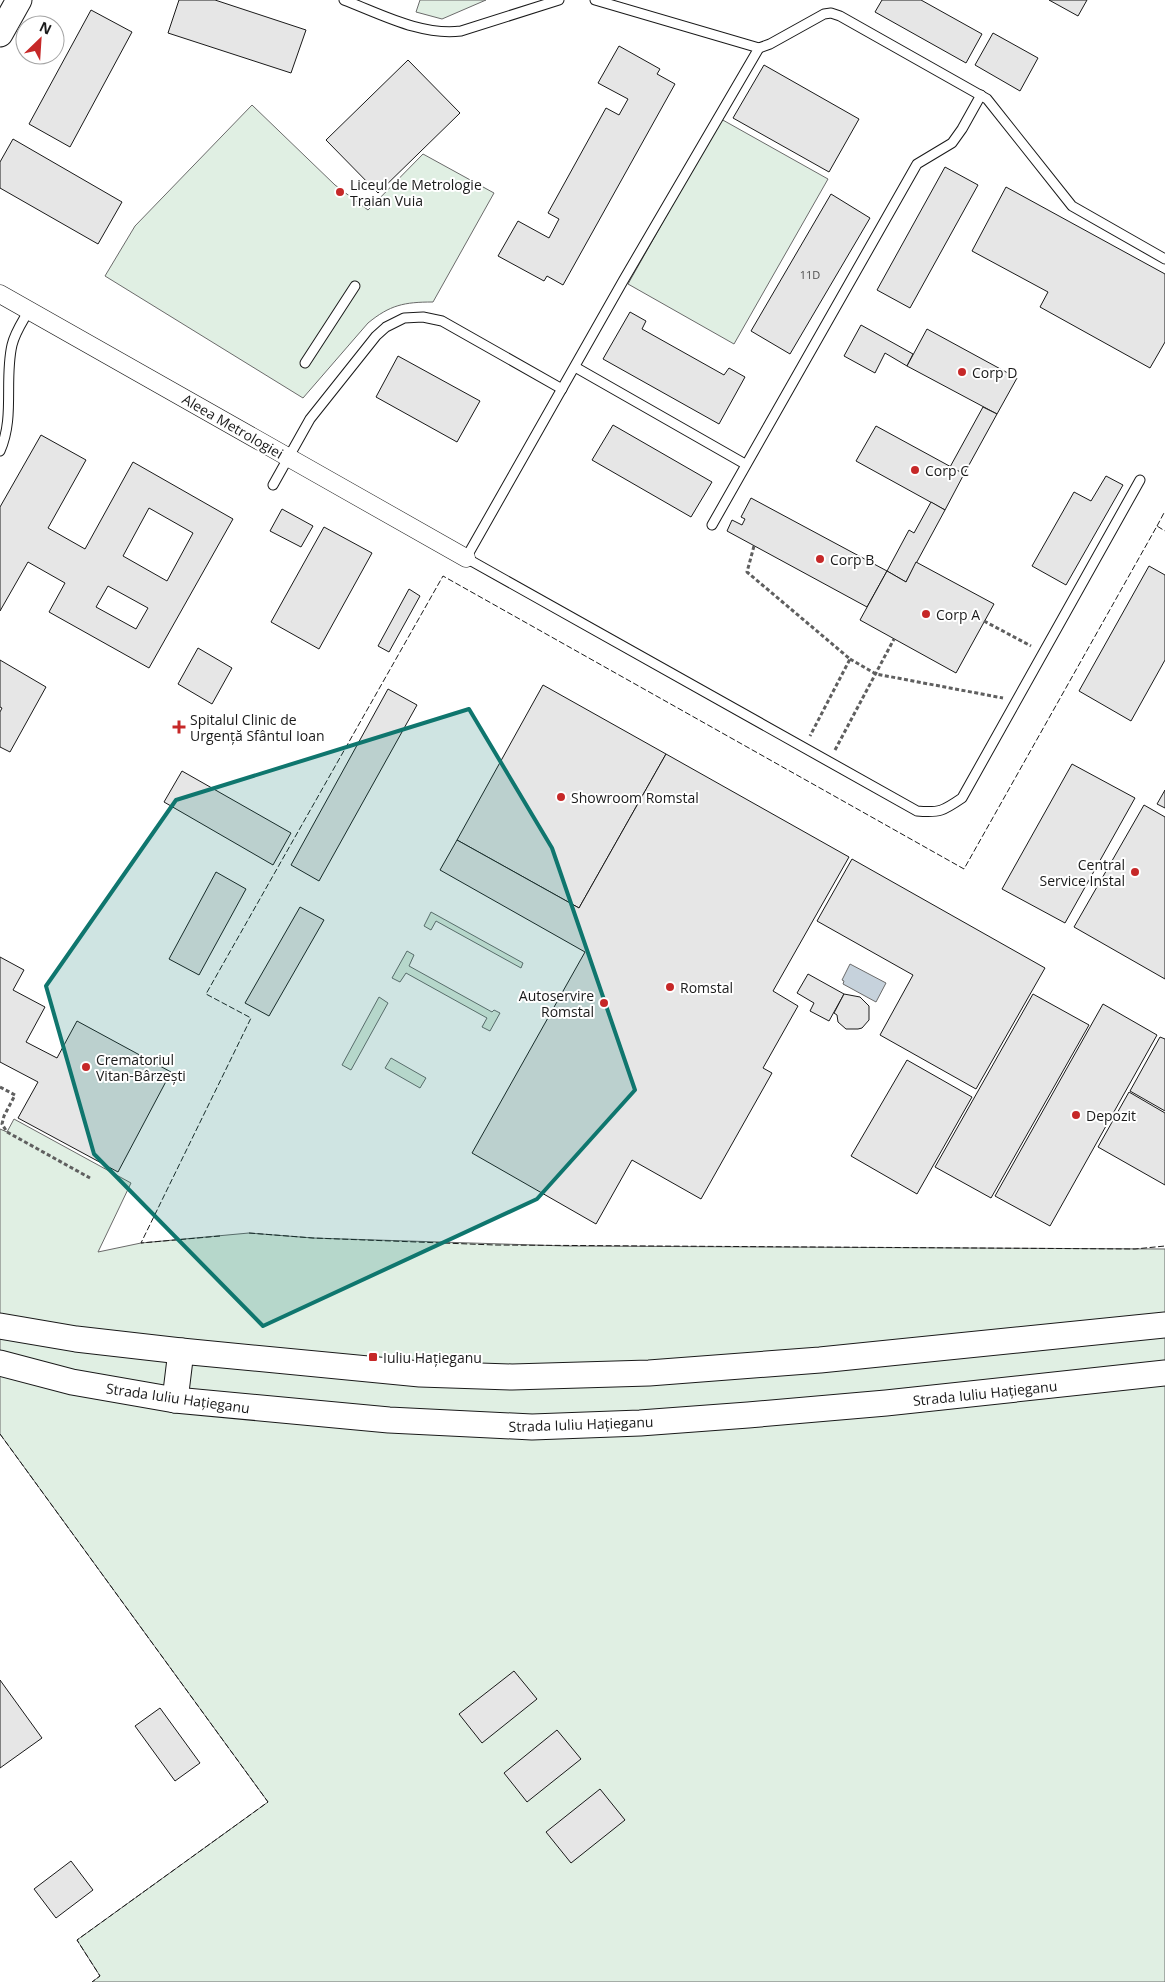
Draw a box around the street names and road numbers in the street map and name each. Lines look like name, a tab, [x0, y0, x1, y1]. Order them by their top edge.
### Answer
street label: Aleea Metrologiei	[179, 389, 287, 463]
street label: Strada Iuliu Hațieganu	[912, 1376, 1058, 1410]
street label: Strada Iuliu Hațieganu	[105, 1379, 251, 1417]
street label: Strada Iuliu Hațieganu	[508, 1412, 654, 1436]

